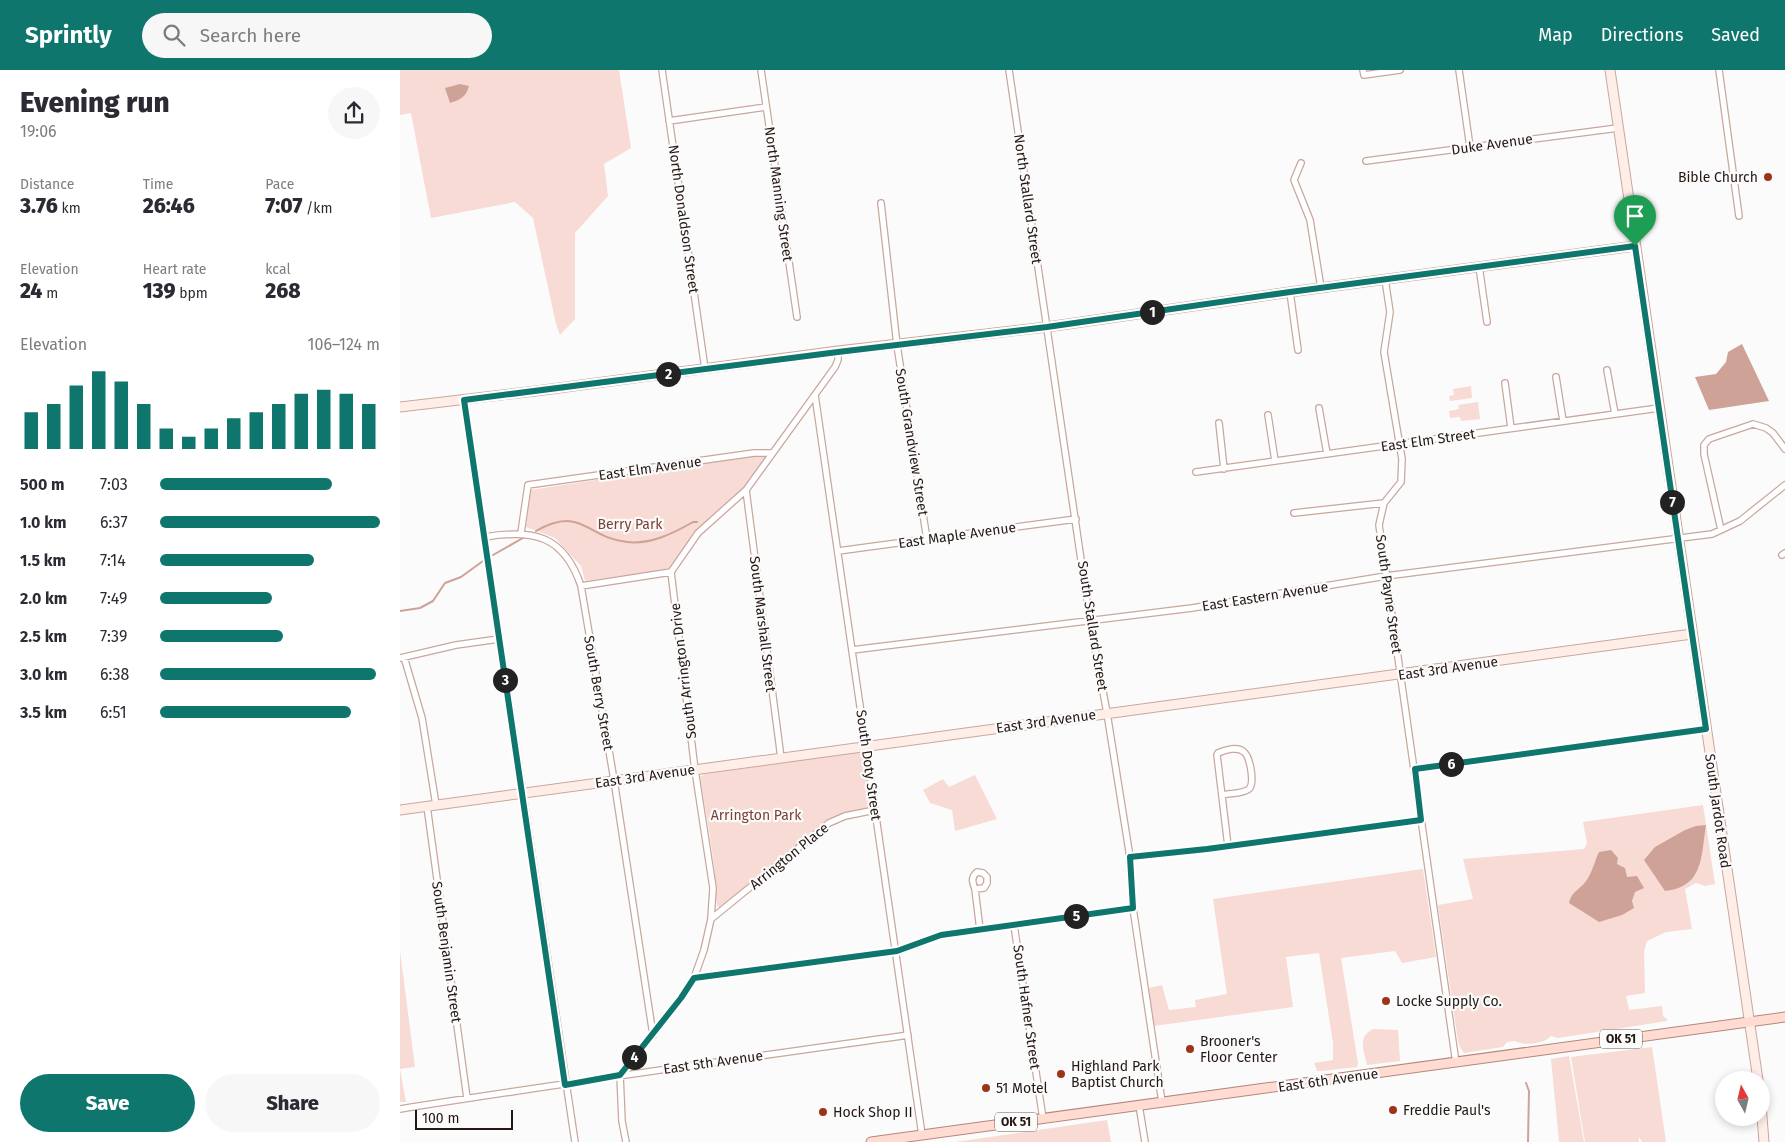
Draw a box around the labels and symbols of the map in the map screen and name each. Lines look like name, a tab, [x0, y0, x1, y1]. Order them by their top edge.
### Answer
street label: North Manning Street	[761, 125, 797, 264]
street label: Duke Avenue	[1450, 130, 1534, 159]
street label: North Stallard Street	[1010, 133, 1045, 266]
street label: North Donaldson Street	[665, 144, 702, 295]
place label: Bible Church	[1678, 169, 1758, 186]
marker: Bible Church	[1762, 171, 1774, 183]
pin	[1614, 195, 1656, 246]
pin: 1	[1140, 300, 1164, 324]
pin: 2	[656, 362, 680, 386]
street label: South Grandview Street	[891, 367, 932, 518]
street label: East Elm Street	[1380, 425, 1477, 456]
street label: East Elm Avenue	[598, 453, 703, 484]
pin: 7	[1660, 490, 1684, 514]
park label: Berry Park	[597, 516, 663, 533]
street label: East Maple Avenue	[897, 519, 1017, 552]
street label: South Payne Street	[1372, 533, 1405, 656]
street label: South Marshall Street	[746, 555, 779, 694]
street label: South Stallard Street	[1074, 560, 1111, 693]
street label: East Eastern Avenue	[1201, 578, 1329, 615]
street label: South Arrington Drive	[667, 602, 700, 740]
street label: South Berry Street	[580, 634, 617, 753]
street label: East 3rd Avenue	[1397, 653, 1499, 684]
pin: 3	[492, 668, 518, 692]
street label: East 3rd Avenue	[995, 706, 1097, 737]
street label: South Doty Street	[852, 709, 885, 822]
pin: 6	[1438, 752, 1464, 776]
street label: South Jardot Road	[1701, 753, 1734, 869]
street label: East 3rd Avenue	[594, 761, 696, 792]
park label: Arrington Park	[711, 807, 802, 824]
street label: Arrington Place	[746, 819, 832, 893]
street label: South Benjamin Street	[428, 880, 465, 1025]
pin: 5	[1064, 904, 1088, 928]
street label: South Hafner Street	[1009, 944, 1044, 1071]
place label: Locke Supply Co.	[1396, 993, 1502, 1010]
marker: Locke Supply Co.	[1380, 995, 1392, 1007]
road number: OK 51	[1600, 1030, 1642, 1049]
place label: Brooner's Floor Center	[1200, 1033, 1278, 1066]
marker: Brooner's Floor Center	[1184, 1043, 1196, 1055]
pin: 4	[622, 1044, 646, 1070]
street label: East 5th Avenue	[662, 1047, 764, 1078]
place label: Highland Park Baptist Church	[1071, 1058, 1164, 1091]
street label: East 6th Avenue	[1277, 1065, 1379, 1096]
marker: Highland Park Baptist Church	[1055, 1068, 1067, 1080]
north arrow	[1715, 1071, 1770, 1126]
place label: 51 Motel	[996, 1080, 1048, 1097]
marker: 51 Motel	[980, 1082, 992, 1094]
place label: Freddie Paul's	[1403, 1102, 1491, 1119]
place label: Hock Shop II	[833, 1104, 913, 1121]
marker: Freddie Paul's	[1387, 1104, 1399, 1116]
marker: Hock Shop II	[817, 1106, 829, 1118]
scale bar	[415, 1107, 512, 1130]
road number: OK 51	[995, 1112, 1037, 1132]

